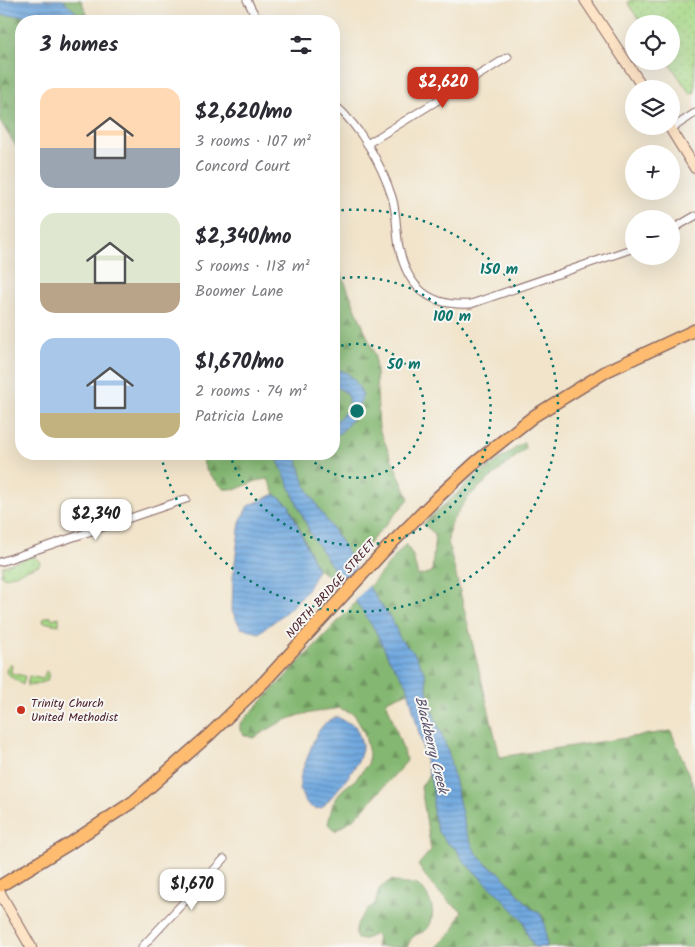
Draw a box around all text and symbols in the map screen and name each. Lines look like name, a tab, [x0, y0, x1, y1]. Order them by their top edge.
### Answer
map controls	[625, 15, 680, 265]
button: locate	[625, 15, 680, 70]
text: 3 homes	[40, 29, 118, 62]
icon: filters	[287, 31, 315, 59]
pin: $2,620	[402, 66, 484, 109]
text: $2,620	[418, 70, 468, 95]
button: layers	[625, 80, 680, 135]
text: $2,620/mo	[195, 96, 292, 129]
icon: home	[80, 108, 140, 168]
text: 3 rooms · 107 m²	[195, 129, 311, 154]
button: +	[625, 145, 680, 200]
text: Concord Court	[195, 154, 290, 179]
button: −	[625, 210, 680, 265]
text: $2,340/mo	[195, 221, 292, 254]
icon: home	[80, 233, 140, 293]
text: 5 rooms · 118 m²	[195, 254, 310, 279]
text: 150 m	[480, 258, 518, 282]
text: Boomer Lane	[195, 279, 283, 304]
text: 100 m	[433, 305, 471, 329]
text: $1,670/mo	[195, 346, 284, 379]
text: 50 m	[386, 353, 421, 377]
icon: home	[80, 358, 140, 418]
text: 2 rooms · 74 m²	[195, 379, 307, 404]
centre of rings	[348, 402, 366, 420]
text: Patricia Lane	[195, 404, 283, 429]
pin: $2,340	[55, 498, 137, 541]
text: $2,340	[72, 502, 120, 527]
street label: NORTH BRIDGE STREET	[281, 534, 382, 643]
place label: Trinity Church United Methodist	[31, 694, 119, 727]
water label: Blackberry Creek	[408, 694, 454, 798]
marker: Trinity Church United Methodist	[15, 704, 27, 716]
pin: $1,670	[151, 868, 233, 911]
text: $1,670	[171, 872, 213, 897]

